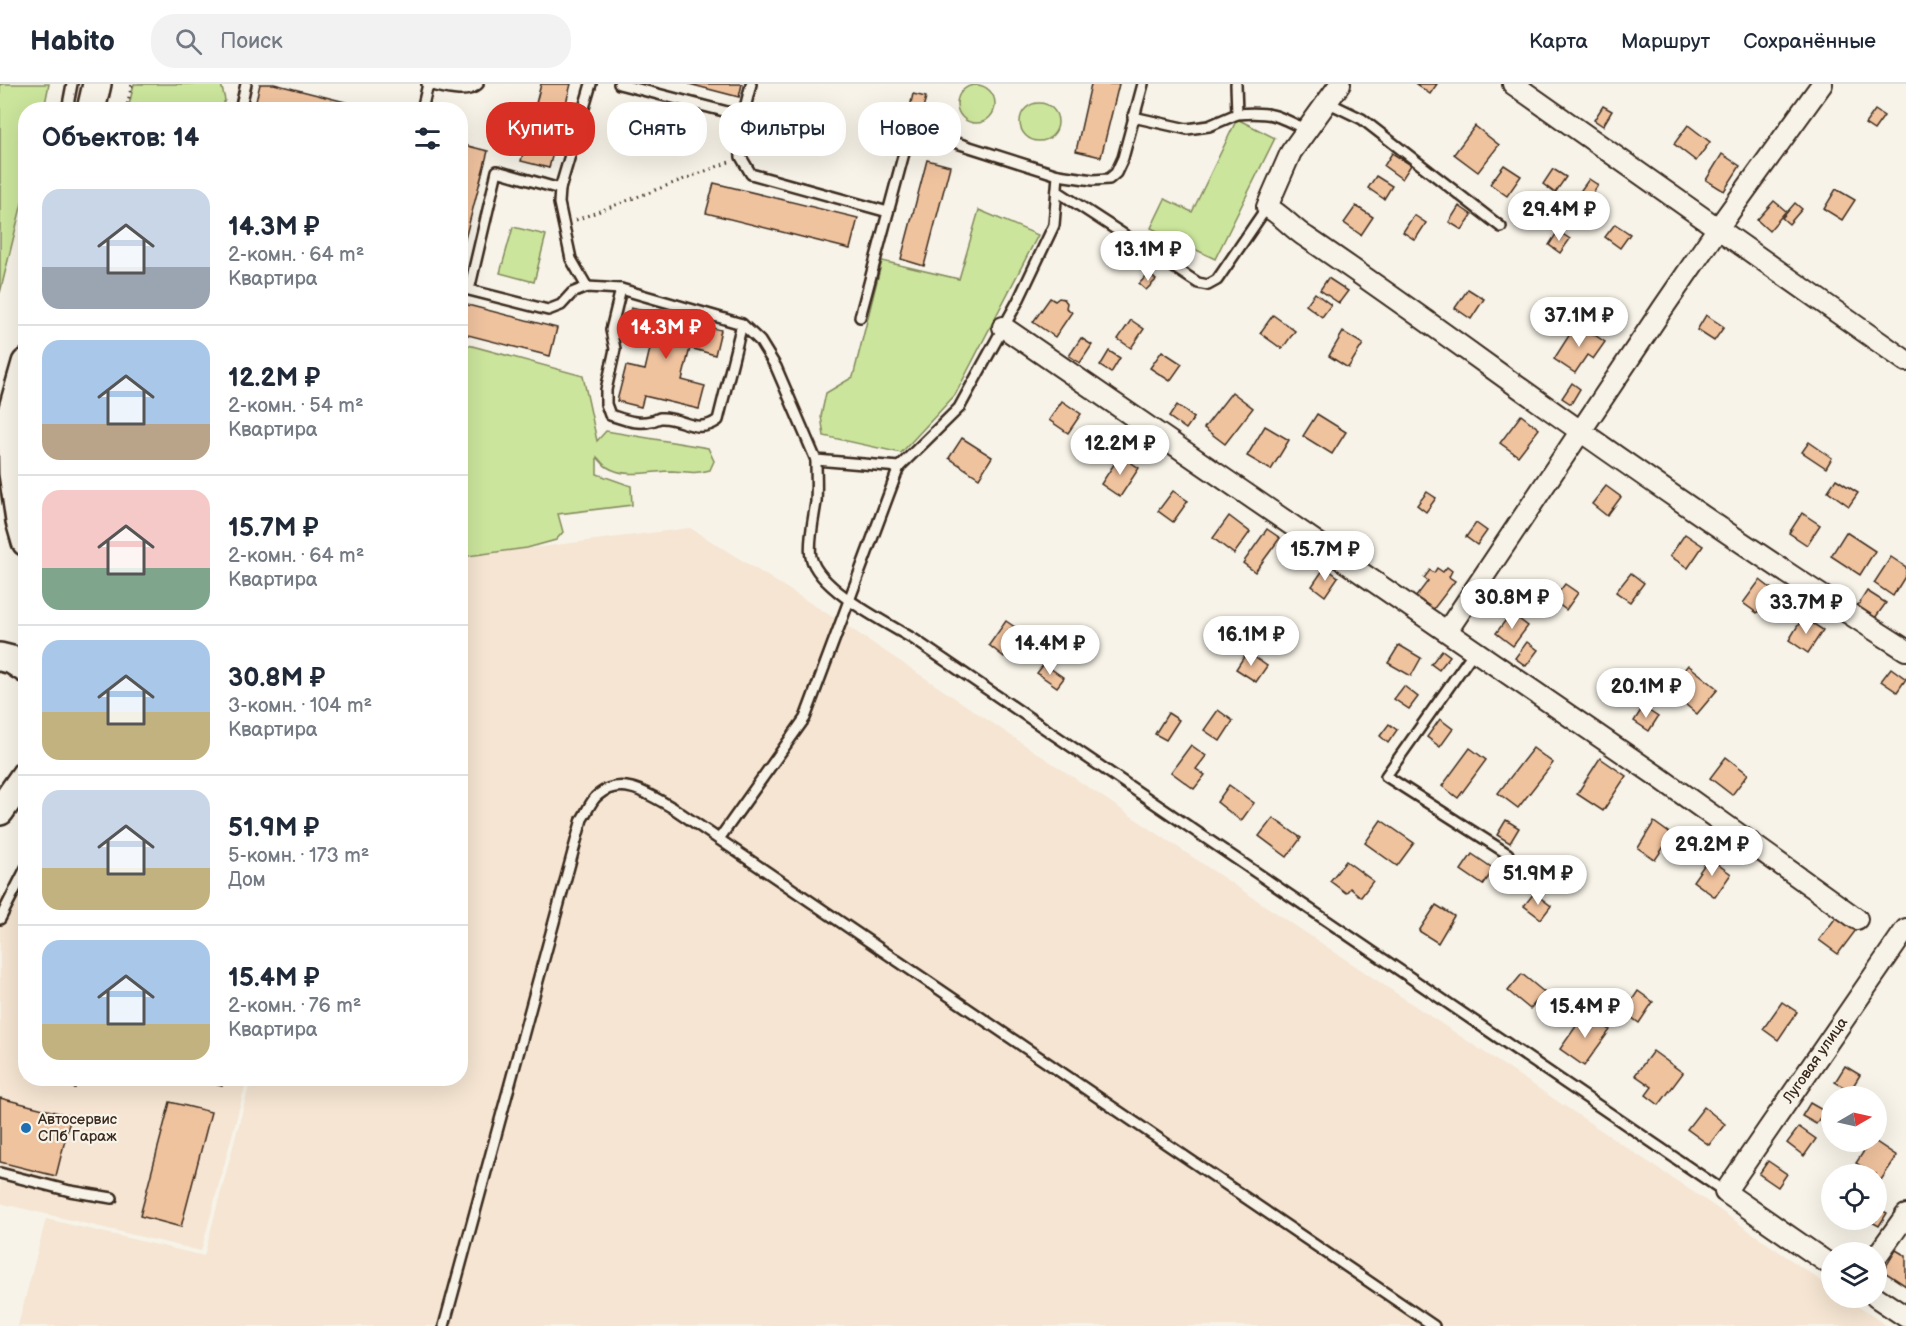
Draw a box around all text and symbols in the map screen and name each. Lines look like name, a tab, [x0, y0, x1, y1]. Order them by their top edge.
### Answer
search box	[151, 14, 571, 68]
text: Habito	[30, 25, 115, 58]
icon: search	[172, 25, 205, 58]
text: Поиск	[220, 28, 283, 55]
text: Карта	[1529, 29, 1588, 54]
text: Маршрут	[1621, 29, 1710, 54]
text: Сохранённые	[1743, 29, 1876, 54]
chip: Купить	[486, 102, 595, 156]
chip: Снять	[607, 102, 707, 156]
chip: Фильтры	[719, 102, 846, 156]
chip: Новое	[858, 102, 961, 156]
icon: filters	[411, 122, 444, 155]
text: Объектов: 14	[42, 123, 199, 154]
pin: 29.4M ₽	[1504, 191, 1614, 242]
text: 29.4M ₽	[1522, 198, 1596, 222]
text: 14.3M ₽	[228, 212, 320, 243]
icon: home	[90, 213, 162, 285]
pin: 13.1M ₽	[1093, 231, 1203, 282]
text: 13.1M ₽	[1114, 238, 1182, 262]
text: 2-комн. · 64 m²	[228, 243, 364, 267]
text: Квартира	[228, 267, 318, 291]
pin: 37.1M ₽	[1524, 297, 1634, 348]
text: 37.1M ₽	[1544, 304, 1614, 328]
pin: 14.3M ₽	[611, 309, 721, 360]
text: 14.3M ₽	[631, 316, 701, 340]
text: 12.2M ₽	[228, 363, 320, 394]
icon: home	[90, 364, 162, 436]
text: 2-комн. · 54 m²	[228, 394, 364, 418]
text: Квартира	[228, 418, 318, 442]
pin: 12.2M ₽	[1065, 425, 1175, 476]
text: 12.2M ₽	[1084, 432, 1156, 456]
text: 15.7M ₽	[228, 513, 319, 544]
icon: home	[90, 514, 162, 586]
pin: 15.7M ₽	[1270, 531, 1380, 582]
text: 15.7M ₽	[1290, 538, 1360, 562]
text: 2-комн. · 64 m²	[228, 544, 364, 568]
text: Квартира	[228, 568, 318, 592]
pin: 30.8M ₽	[1457, 579, 1567, 630]
pin: 33.7M ₽	[1751, 584, 1861, 635]
text: 30.8M ₽	[1475, 586, 1549, 610]
text: 33.7M ₽	[1769, 591, 1843, 615]
pin: 16.1M ₽	[1196, 616, 1306, 667]
text: 16.1M ₽	[1217, 623, 1285, 647]
pin: 14.4M ₽	[995, 625, 1105, 676]
text: 14.4M ₽	[1015, 632, 1085, 656]
text: 30.8M ₽	[228, 663, 325, 694]
icon: home	[90, 664, 162, 736]
pin: 20.1M ₽	[1591, 668, 1701, 719]
text: 20.1M ₽	[1610, 675, 1682, 699]
text: 3-комн. · 104 m²	[228, 694, 372, 718]
text: Квартира	[228, 718, 318, 742]
text: 51.9M ₽	[228, 813, 319, 844]
icon: home	[90, 814, 162, 886]
pin: 29.2M ₽	[1657, 826, 1767, 877]
text: 29.2M ₽	[1675, 833, 1749, 857]
text: 5-комн. · 173 m²	[228, 844, 369, 868]
pin: 51.9M ₽	[1483, 855, 1593, 906]
text: 51.9M ₽	[1503, 862, 1573, 886]
text: Дом	[228, 868, 266, 892]
text: 15.4M ₽	[228, 963, 320, 994]
icon: home	[90, 964, 162, 1036]
pin: 15.4M ₽	[1530, 988, 1640, 1039]
text: 2-комн. · 76 m²	[228, 994, 361, 1018]
text: 15.4M ₽	[1550, 995, 1620, 1019]
street label: Луговая улица	[1778, 1014, 1852, 1108]
text: Квартира	[228, 1018, 318, 1042]
north arrow	[1821, 1086, 1887, 1152]
map controls	[1821, 1086, 1887, 1308]
place label: Автосервис СПб Гараж	[37, 1110, 118, 1146]
marker: Автосервис СПб Гараж	[19, 1121, 33, 1135]
button: locate	[1821, 1164, 1887, 1230]
button: layers	[1821, 1242, 1887, 1308]

